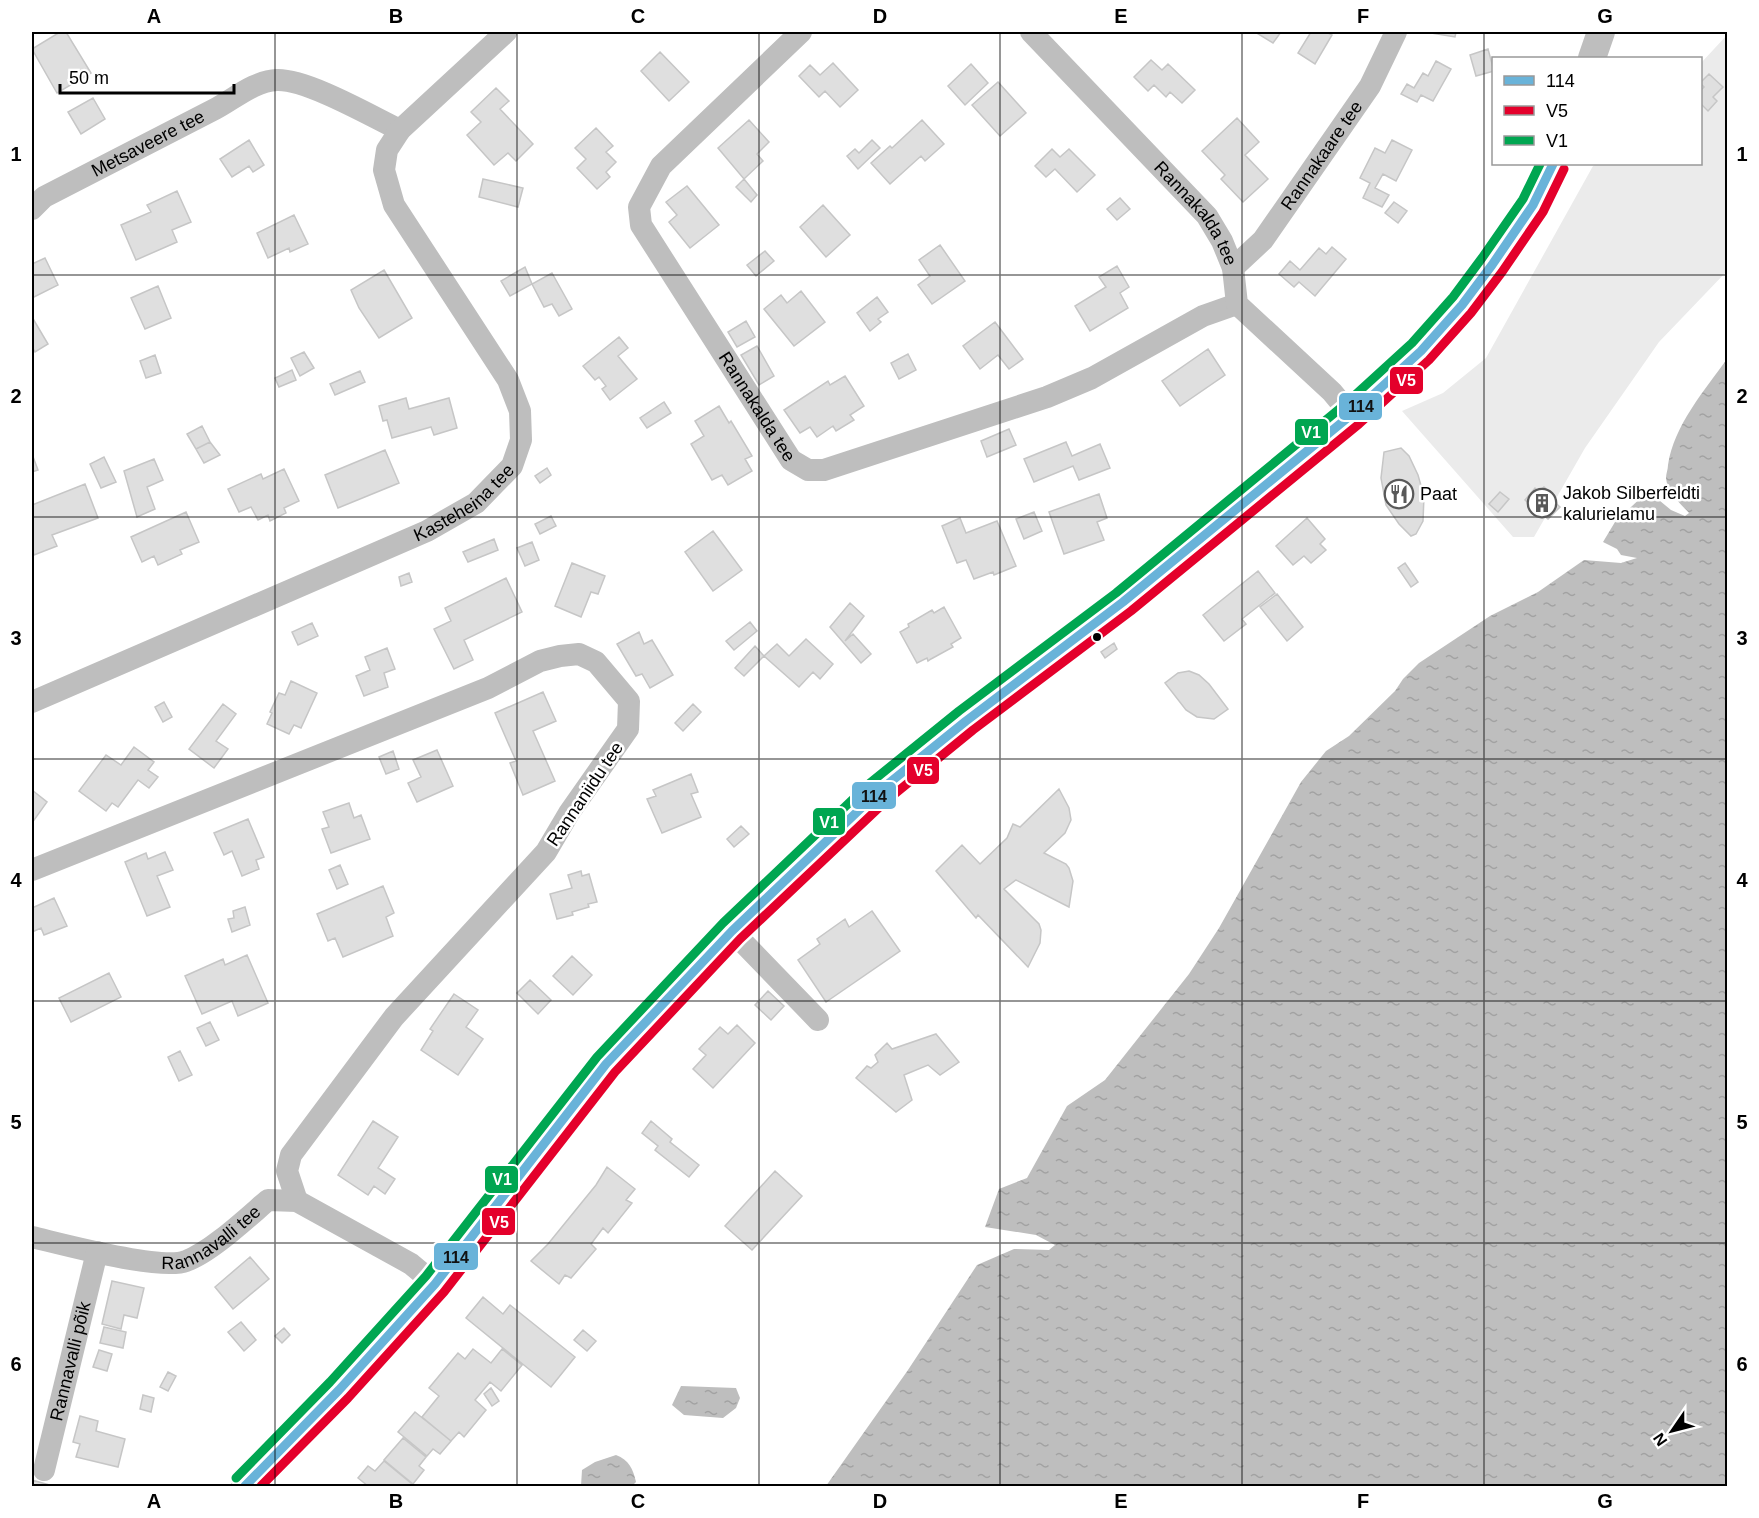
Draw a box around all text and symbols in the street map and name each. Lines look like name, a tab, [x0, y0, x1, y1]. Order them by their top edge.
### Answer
text: A	[147, 5, 161, 27]
text: B	[389, 5, 403, 27]
text: C	[631, 5, 645, 27]
text: D	[873, 5, 887, 27]
text: E	[1114, 5, 1128, 27]
text: F	[1357, 5, 1369, 27]
text: G	[1597, 5, 1613, 27]
scale bar	[60, 57, 234, 95]
legend	[1492, 57, 1702, 165]
text: 50 m	[69, 68, 109, 88]
text: 114	[1546, 71, 1575, 91]
street label: Rannakaare tee	[1277, 97, 1367, 214]
text: V5	[1546, 101, 1568, 121]
street label: Metsaveere tee	[88, 106, 208, 181]
text: V1	[1546, 131, 1568, 151]
text: 1	[10, 143, 22, 165]
text: 1	[1736, 143, 1748, 165]
street label: Rannakalda tee	[1150, 157, 1241, 268]
street label: Rannakalda tee	[715, 348, 799, 465]
line badge: V5	[1389, 366, 1424, 395]
text: V5	[1396, 372, 1416, 389]
text: 2	[10, 385, 22, 407]
text: 2	[1736, 385, 1748, 407]
line badge: 114	[1338, 392, 1383, 421]
text: 114	[1348, 398, 1374, 415]
line badge: V1	[1294, 418, 1329, 446]
text: V1	[1301, 424, 1321, 441]
street label: Kasteheina tee	[411, 460, 518, 546]
restaurant icon: Paat	[1383, 478, 1415, 510]
place label: Jakob Silberfeldti kalurielamu	[1563, 483, 1700, 524]
place label: Paat	[1420, 484, 1457, 504]
building icon: Jakob Silberfeldti kalurielamu	[1526, 487, 1558, 519]
text: 3	[10, 627, 22, 649]
text: 3	[1736, 627, 1748, 649]
unlabelled marker	[1091, 631, 1103, 643]
street label: Rannaniidu tee	[543, 738, 627, 850]
line badge: V5	[906, 756, 940, 785]
text: V5	[913, 762, 933, 779]
line badge: 114	[851, 781, 897, 810]
text: 114	[861, 788, 887, 805]
line badge: V1	[812, 807, 846, 836]
text: V1	[819, 814, 839, 831]
text: 4	[10, 869, 22, 891]
text: 4	[1736, 869, 1748, 891]
text: 5	[10, 1111, 22, 1133]
text: 5	[1736, 1111, 1748, 1133]
line badge: V1	[484, 1165, 519, 1194]
text: V1	[492, 1171, 512, 1188]
street label: Rannavalli tee	[161, 1201, 265, 1273]
line badge: V5	[481, 1207, 516, 1236]
text: V5	[489, 1214, 509, 1231]
line badge: 114	[433, 1242, 479, 1271]
text: 114	[443, 1249, 469, 1266]
street label: Rannavalli põik	[46, 1299, 95, 1423]
text: 6	[10, 1353, 22, 1375]
text: 6	[1736, 1353, 1748, 1375]
north arrow	[1642, 1401, 1702, 1461]
text: N	[1650, 1430, 1670, 1449]
text: A	[147, 1490, 161, 1512]
text: B	[389, 1490, 403, 1512]
text: C	[631, 1490, 645, 1512]
text: D	[873, 1490, 887, 1512]
text: E	[1114, 1490, 1128, 1512]
text: F	[1357, 1490, 1369, 1512]
text: G	[1597, 1490, 1613, 1512]

